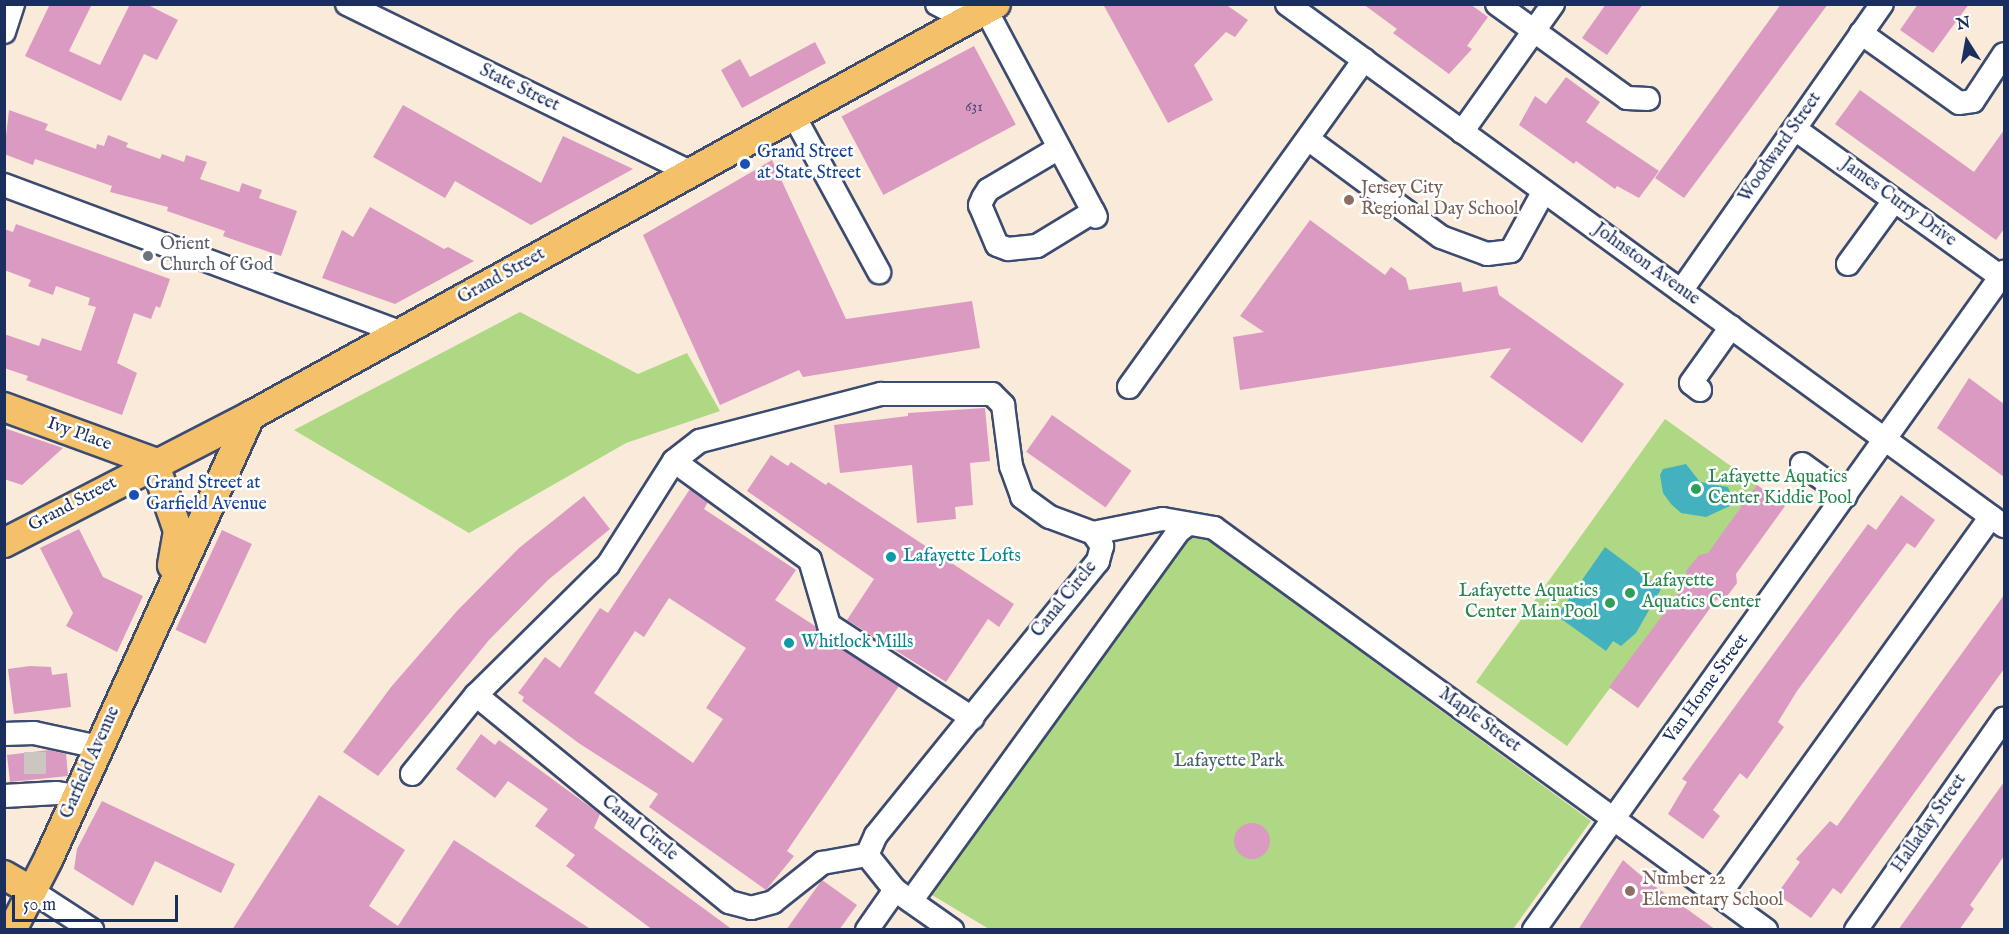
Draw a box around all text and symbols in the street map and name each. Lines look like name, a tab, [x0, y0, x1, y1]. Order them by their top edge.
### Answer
north arrow	[1937, 12, 1997, 72]
text: N	[1955, 13, 1972, 35]
street label: State Street	[475, 60, 563, 118]
street label: Woodward Street	[1735, 89, 1827, 207]
house number: 631	[965, 98, 983, 116]
place label: Grand Street at State Street	[757, 143, 861, 186]
street label: James Curry Drive	[1836, 154, 1960, 252]
marker: Grand Street at State Street	[738, 157, 752, 171]
place label: Jersey City Regional Day School	[1361, 179, 1519, 222]
marker: Jersey City Regional Day School	[1342, 193, 1356, 207]
street label: Johnston Avenue	[1589, 219, 1703, 311]
place label: Orient Church of God	[160, 235, 273, 278]
street label: Grand Street	[455, 244, 549, 310]
marker: Orient Church of God	[141, 249, 155, 263]
street label: Ivy Place	[44, 413, 114, 457]
place label: Lafayette Aquatics Center Kiddie Pool	[1708, 468, 1852, 510]
street label: Grand Street	[25, 473, 121, 537]
place label: Grand Street at Garfield Avenue	[146, 474, 267, 516]
marker: Lafayette Aquatics Center Kiddie Pool	[1689, 482, 1703, 496]
marker: Grand Street at Garfield Avenue	[127, 488, 141, 502]
place label: Lafayette Lofts	[903, 546, 1021, 568]
marker: Lafayette Lofts	[884, 550, 898, 564]
street label: Canal Circle	[1028, 557, 1102, 643]
place label: Lafayette Aquatics Center	[1642, 572, 1761, 614]
place label: Lafayette Aquatics Center Main Pool	[1459, 582, 1598, 624]
marker: Lafayette Aquatics Center	[1623, 586, 1637, 600]
marker: Lafayette Aquatics Center Main Pool	[1603, 596, 1617, 610]
street label: Van Horne Street	[1660, 630, 1754, 748]
place label: Whitlock Mills	[801, 632, 913, 654]
marker: Whitlock Mills	[782, 636, 796, 650]
street label: Maple Street	[1434, 684, 1524, 758]
street label: Garfield Avenue	[57, 703, 125, 823]
park label: Lafayette Park	[1174, 751, 1284, 773]
street label: Halladay Street	[1888, 770, 1972, 878]
street label: Canal Circle	[596, 792, 682, 866]
place label: Number 22 Elementary School	[1642, 870, 1783, 912]
scale bar	[15, 883, 182, 921]
marker: Number 22 Elementary School	[1623, 884, 1637, 898]
text: 50 m	[23, 894, 56, 917]

